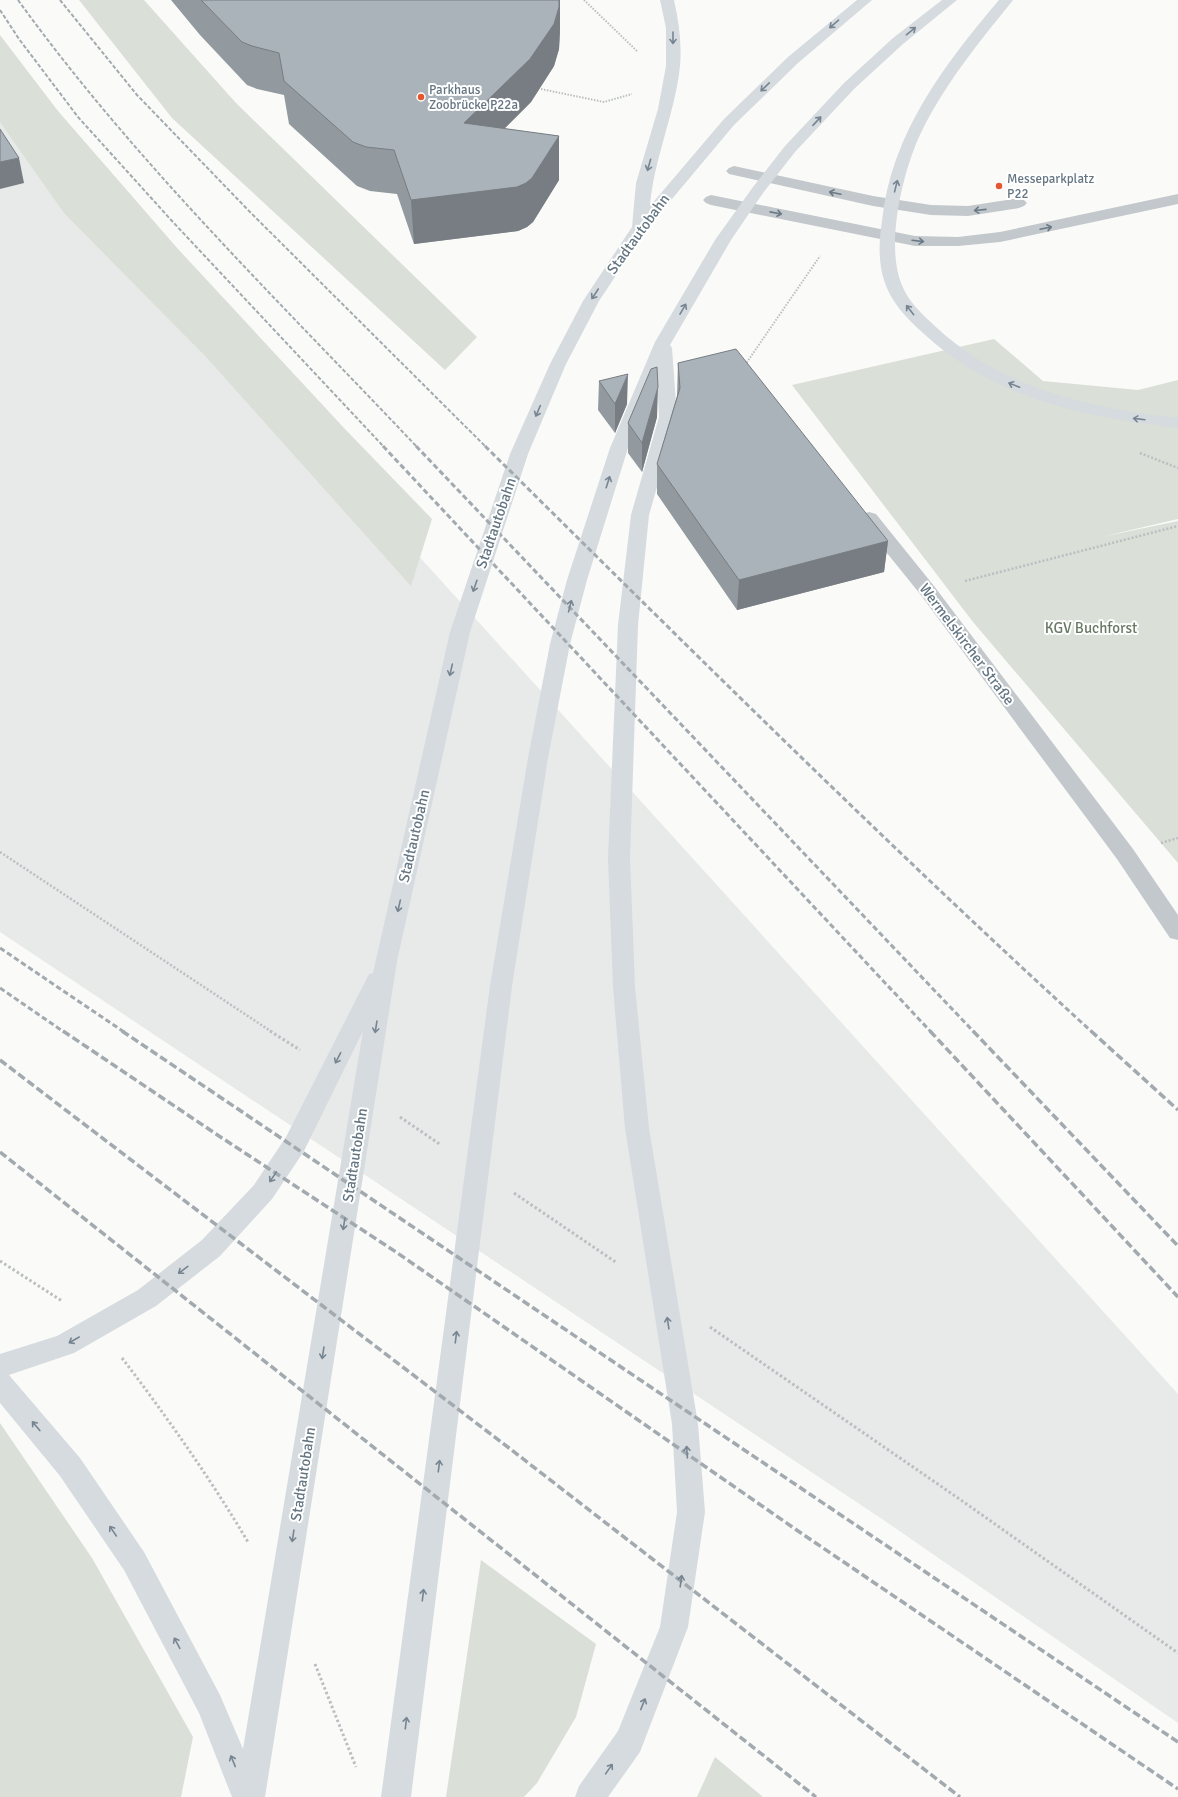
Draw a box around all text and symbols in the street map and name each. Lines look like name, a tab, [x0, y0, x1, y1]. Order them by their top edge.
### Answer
one-way arrow	[829, 20, 839, 29]
one-way arrow	[905, 27, 916, 35]
one-way arrow	[669, 31, 677, 44]
place label: Parkhaus Zoobrücke P22a	[429, 82, 518, 113]
one-way arrow	[760, 82, 770, 91]
marker: Parkhaus Zoobrücke P22a	[416, 92, 426, 102]
one-way arrow	[812, 116, 822, 126]
one-way arrow	[644, 159, 652, 172]
place label: Messeparkplatz P22	[1007, 171, 1095, 202]
one-way arrow	[892, 180, 900, 193]
marker: Messeparkplatz P22	[994, 181, 1004, 191]
one-way arrow	[829, 188, 842, 196]
street label: Stadtautobahn	[603, 190, 673, 278]
one-way arrow	[974, 206, 987, 213]
one-way arrow	[770, 209, 783, 217]
one-way arrow	[1039, 224, 1052, 232]
one-way arrow	[911, 237, 924, 245]
one-way arrow	[591, 289, 600, 300]
one-way arrow	[680, 303, 688, 315]
one-way arrow	[905, 305, 914, 315]
one-way arrow	[1009, 380, 1021, 388]
one-way arrow	[534, 404, 541, 416]
one-way arrow	[1133, 415, 1146, 423]
street label: Stadtautobahn	[472, 475, 520, 571]
one-way arrow	[605, 476, 612, 489]
one-way arrow	[471, 579, 478, 592]
street label: Wermelskircher Straße	[915, 580, 1019, 708]
one-way arrow	[567, 600, 574, 613]
park label: KGV Buchforst	[1045, 619, 1137, 637]
one-way arrow	[447, 663, 455, 676]
street label: Stadtautobahn	[395, 788, 433, 884]
one-way arrow	[394, 899, 402, 912]
one-way arrow	[372, 1020, 380, 1033]
one-way arrow	[334, 1052, 341, 1064]
street label: Stadtautobahn	[339, 1107, 371, 1203]
one-way arrow	[269, 1171, 277, 1182]
one-way arrow	[339, 1217, 347, 1230]
one-way arrow	[178, 1266, 189, 1274]
one-way arrow	[664, 1317, 672, 1330]
one-way arrow	[452, 1331, 460, 1344]
one-way arrow	[68, 1336, 80, 1344]
one-way arrow	[318, 1346, 326, 1359]
one-way arrow	[31, 1421, 40, 1432]
street label: Stadtautobahn	[287, 1426, 319, 1522]
one-way arrow	[683, 1446, 690, 1459]
one-way arrow	[436, 1460, 443, 1473]
one-way arrow	[109, 1525, 117, 1536]
one-way arrow	[289, 1529, 297, 1542]
one-way arrow	[677, 1575, 685, 1588]
one-way arrow	[419, 1588, 427, 1601]
one-way arrow	[173, 1638, 181, 1650]
one-way arrow	[640, 1699, 648, 1711]
one-way arrow	[402, 1717, 410, 1730]
one-way arrow	[228, 1755, 236, 1767]
one-way arrow	[605, 1764, 613, 1775]

